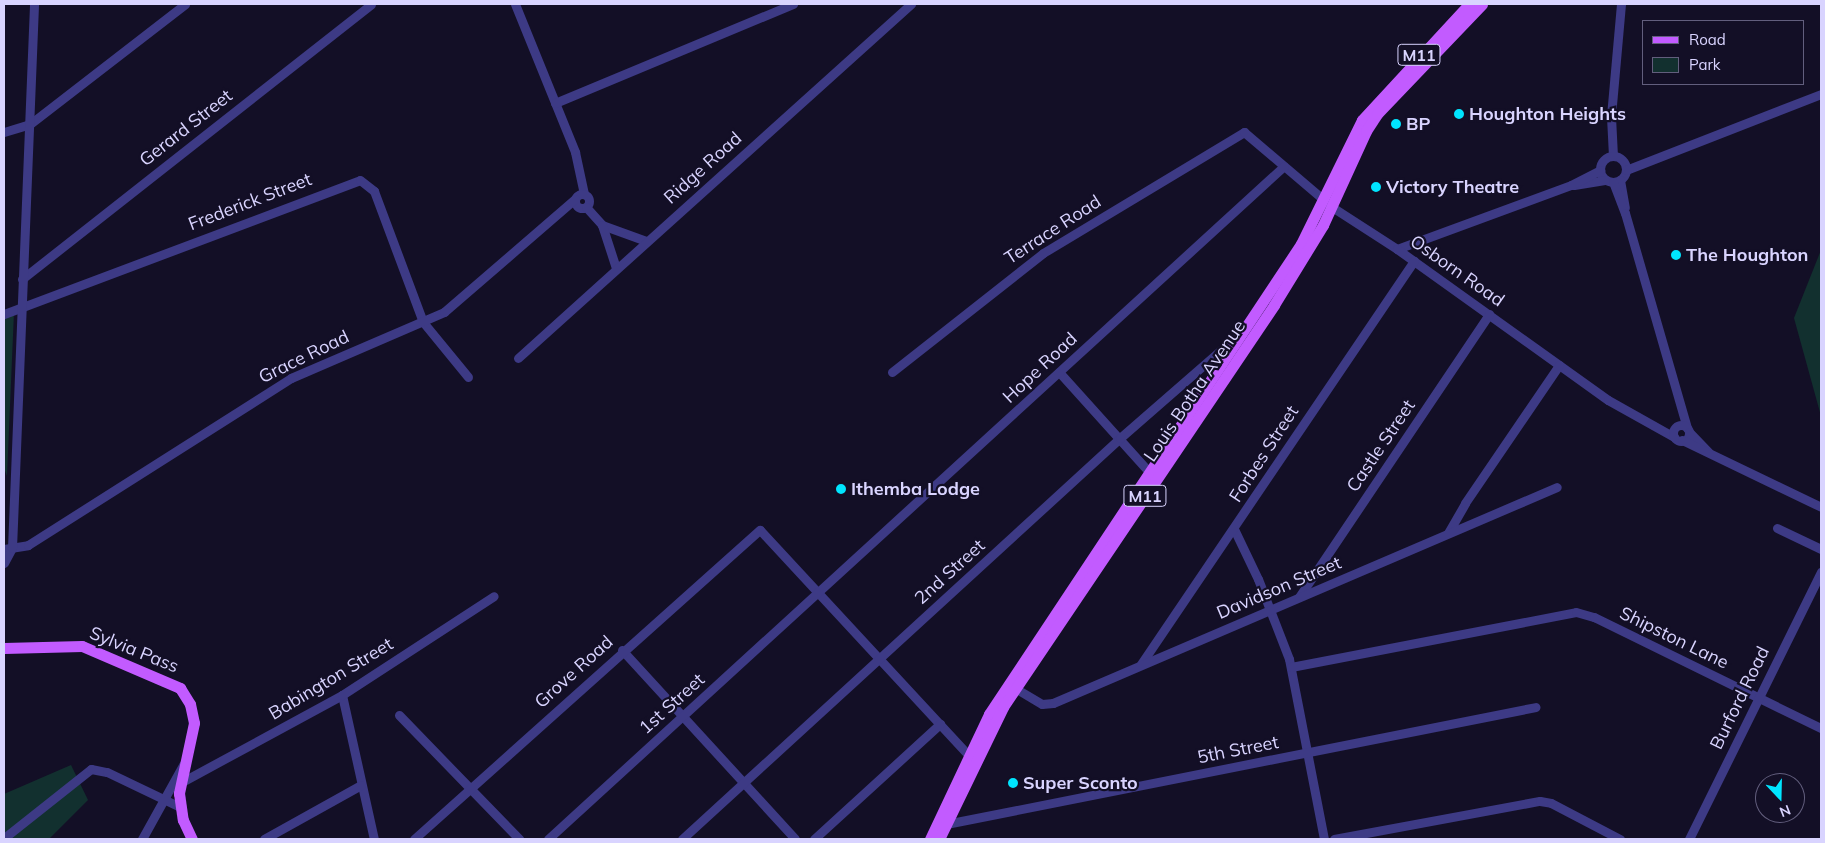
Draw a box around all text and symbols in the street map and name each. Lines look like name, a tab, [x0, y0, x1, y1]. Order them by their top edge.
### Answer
legend	[1642, 20, 1805, 85]
text: Road	[1689, 30, 1726, 49]
road number: M11	[1396, 42, 1442, 68]
text: Park	[1689, 55, 1721, 74]
street label: Gerard Street	[135, 85, 237, 171]
place label: Houghton Heights	[1469, 103, 1626, 125]
marker: Houghton Heights	[1453, 108, 1465, 120]
place label: BP	[1406, 113, 1430, 135]
marker: BP	[1390, 118, 1402, 130]
street label: Ridge Road	[660, 128, 746, 208]
street label: Frederick Street	[185, 169, 315, 235]
place label: Victory Theatre	[1386, 176, 1519, 198]
marker: Victory Theatre	[1370, 181, 1382, 193]
street label: Terrace Road	[1001, 191, 1105, 269]
street label: Osborn Road	[1406, 231, 1508, 311]
place label: The Houghton	[1686, 244, 1808, 266]
marker: The Houghton	[1670, 249, 1682, 261]
street label: Louis Botha Avenue	[1140, 316, 1250, 466]
street label: Grace Road	[255, 326, 353, 388]
street label: Hope Road	[998, 328, 1082, 408]
street label: Castle Street	[1342, 396, 1420, 496]
street label: Forbes Street	[1225, 402, 1303, 506]
place label: Ithemba Lodge	[851, 478, 980, 500]
road number: M11	[1122, 482, 1168, 510]
marker: Ithemba Lodge	[835, 483, 847, 495]
street label: 2nd Street	[911, 535, 989, 609]
street label: Davidson Street	[1214, 552, 1344, 624]
street label: Shipston Lane	[1616, 602, 1732, 674]
street label: Sylvia Pass	[86, 622, 182, 678]
street label: Grove Road	[530, 631, 618, 713]
street label: Babington Street	[265, 633, 397, 725]
street label: Burford Road	[1706, 643, 1774, 753]
street label: 1st Street	[635, 669, 709, 739]
street label: 5th Street	[1196, 732, 1280, 768]
place label: Super Sconto	[1023, 772, 1138, 794]
north arrow	[1755, 773, 1805, 823]
marker: Super Sconto	[1007, 777, 1019, 789]
text: N	[1777, 801, 1793, 821]

